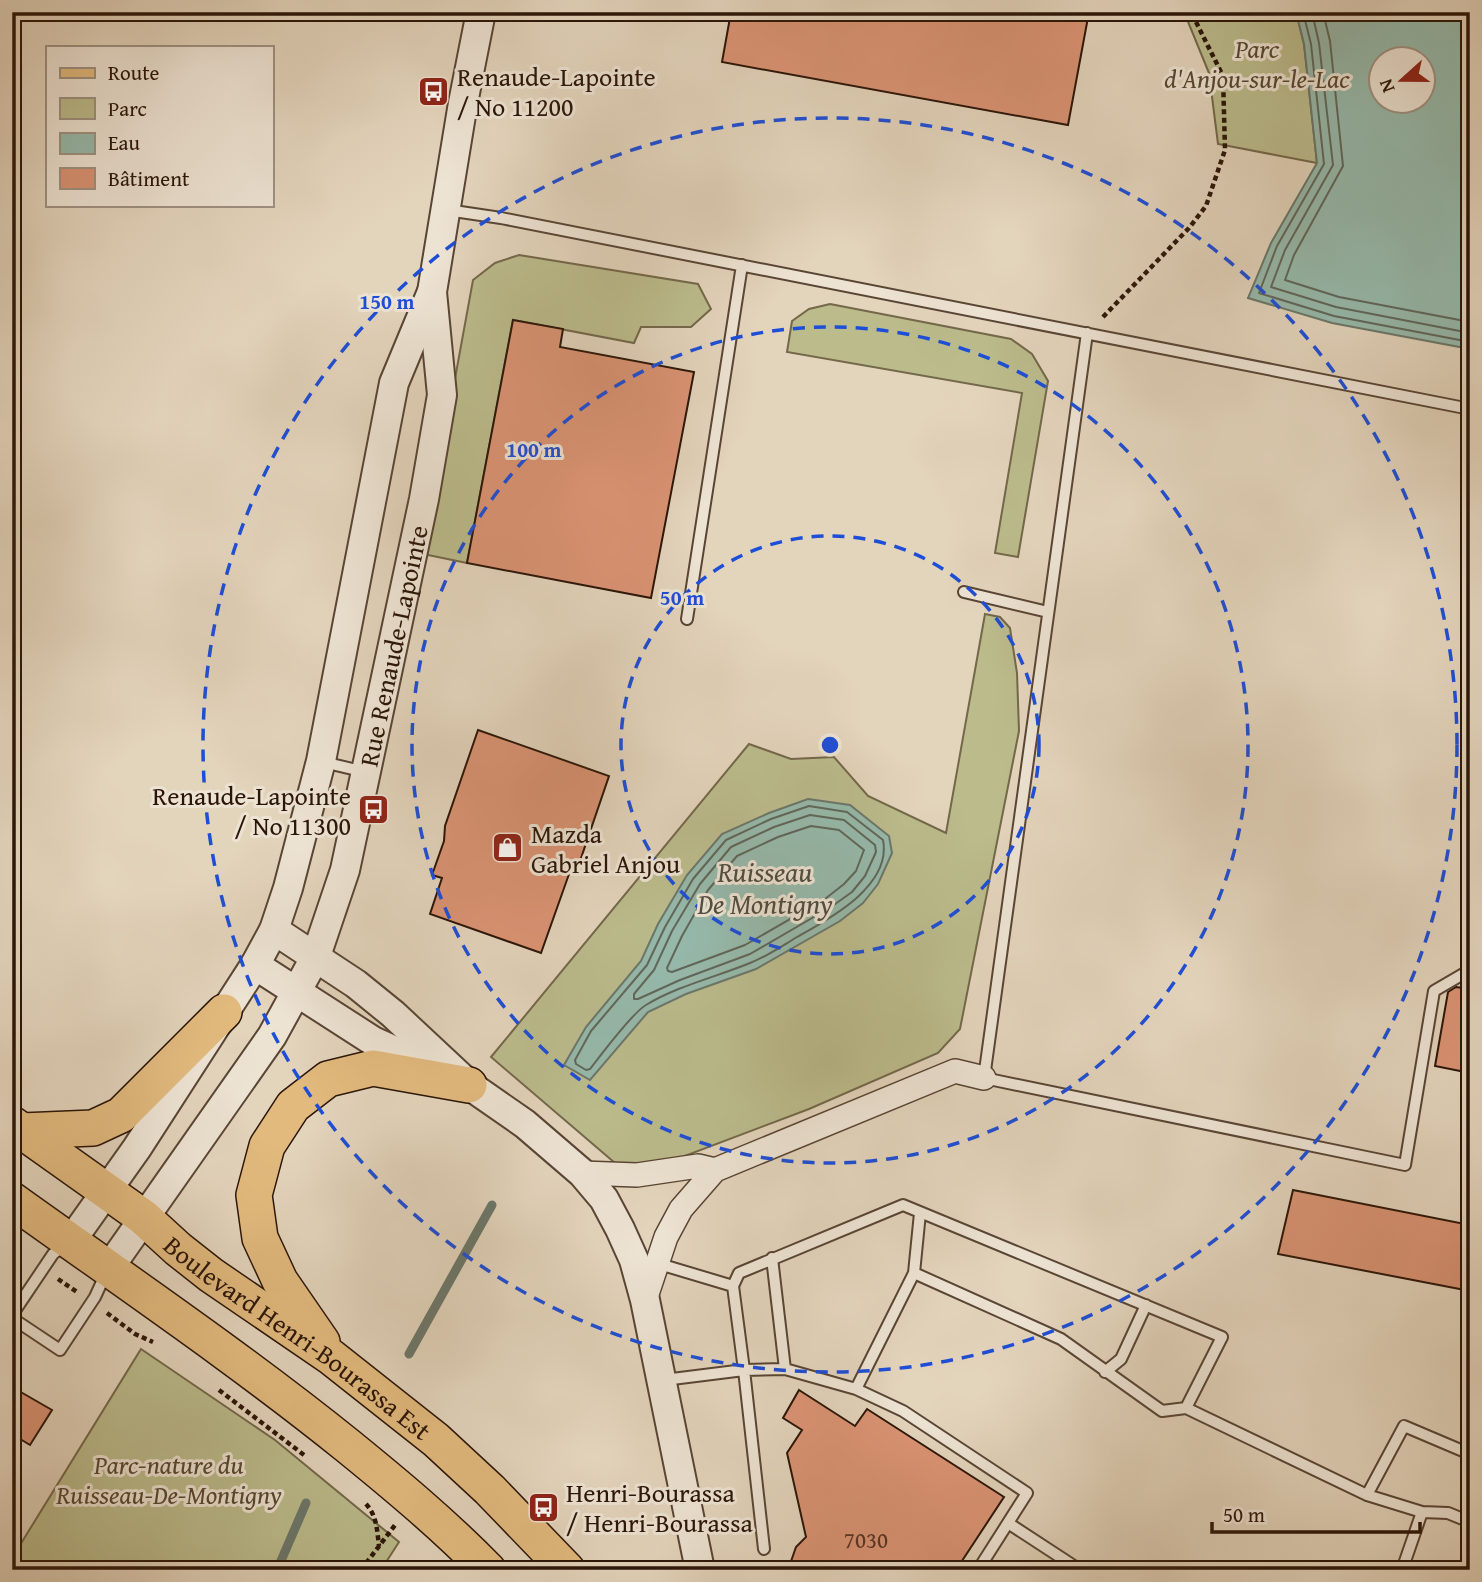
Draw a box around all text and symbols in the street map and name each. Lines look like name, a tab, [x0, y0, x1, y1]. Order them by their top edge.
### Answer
park label: Parc d'Anjou-sur-le-Lac	[1164, 29, 1350, 98]
legend	[46, 46, 273, 206]
north arrow	[1366, 46, 1436, 116]
text: Route	[108, 57, 160, 88]
place label: Renaude-Lapointe / No 11200	[457, 57, 656, 126]
bus stop icon: Renaude-Lapointe / No 11200	[417, 74, 451, 108]
text: N	[1371, 75, 1401, 97]
text: Parc	[108, 93, 147, 124]
text: Eau	[108, 127, 141, 158]
text: Bâtiment	[108, 163, 190, 194]
text: 150 m	[359, 286, 415, 317]
text: 100 m	[506, 434, 562, 465]
street label: Rue Renaude-Lapointe	[348, 521, 437, 770]
text: 50 m	[660, 582, 704, 613]
centre of rings	[818, 733, 842, 757]
place label: Renaude-Lapointe / No 11300	[152, 776, 351, 845]
bus stop icon: Renaude-Lapointe / No 11300	[357, 793, 391, 827]
place label: Mazda Gabriel Anjou	[531, 814, 680, 883]
shop icon: Mazda Gabriel Anjou	[491, 831, 525, 865]
water label: Ruisseau De Montigny	[696, 851, 833, 924]
street label: Boulevard Henri-Bourassa Est	[155, 1226, 440, 1449]
park label: Parc-nature du Ruisseau-De-Montigny	[55, 1445, 282, 1514]
place label: Henri-Bourassa / Henri-Bourassa	[566, 1473, 753, 1542]
bus stop icon: Henri-Bourassa / Henri-Bourassa	[526, 1490, 560, 1524]
scale bar	[1212, 1491, 1421, 1535]
text: 50 m	[1223, 1499, 1265, 1530]
house number: 7030	[844, 1523, 888, 1556]

